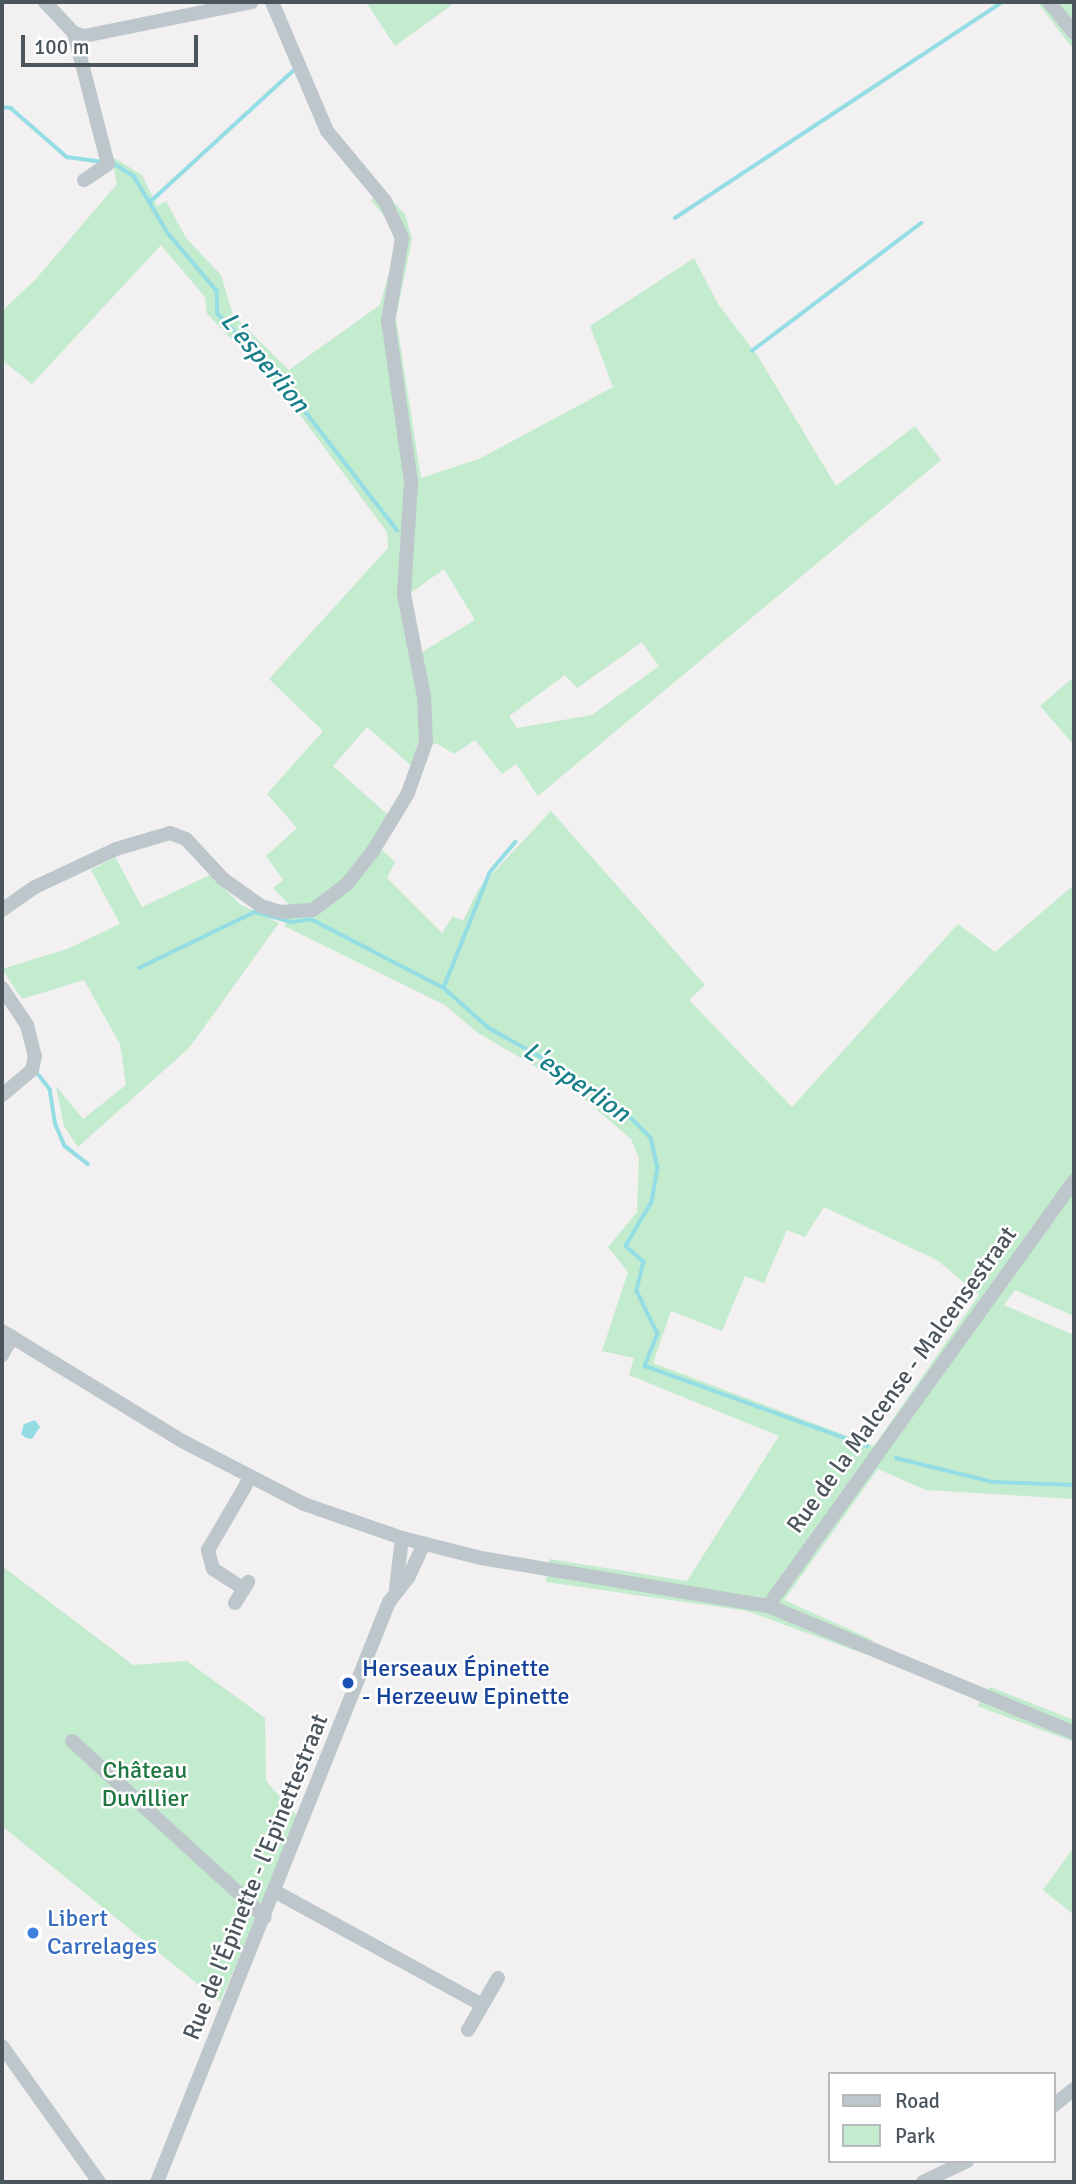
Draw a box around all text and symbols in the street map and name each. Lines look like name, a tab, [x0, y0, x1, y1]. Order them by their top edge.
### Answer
scale bar	[24, 21, 201, 65]
text: 100 m	[34, 34, 89, 60]
water label: L'esperlion	[213, 306, 315, 420]
water label: L'esperlion	[517, 1036, 635, 1130]
street label: Rue de la Malcense - Malcensestraat	[781, 1221, 1023, 1539]
place label: Herseaux Épinette - Herzeeuw Epinette	[362, 1655, 570, 1711]
marker: Herseaux Épinette - Herzeeuw Epinette	[340, 1675, 356, 1691]
street label: Rue de l'Épinette - l'Epinettestraat	[177, 1710, 335, 2044]
park label: Château Duvillier	[102, 1757, 188, 1813]
place label: Libert Carrelages	[47, 1905, 157, 1961]
marker: Libert Carrelages	[25, 1925, 41, 1941]
legend	[828, 2072, 1055, 2163]
text: Road	[895, 2088, 940, 2114]
text: Park	[895, 2123, 935, 2149]

